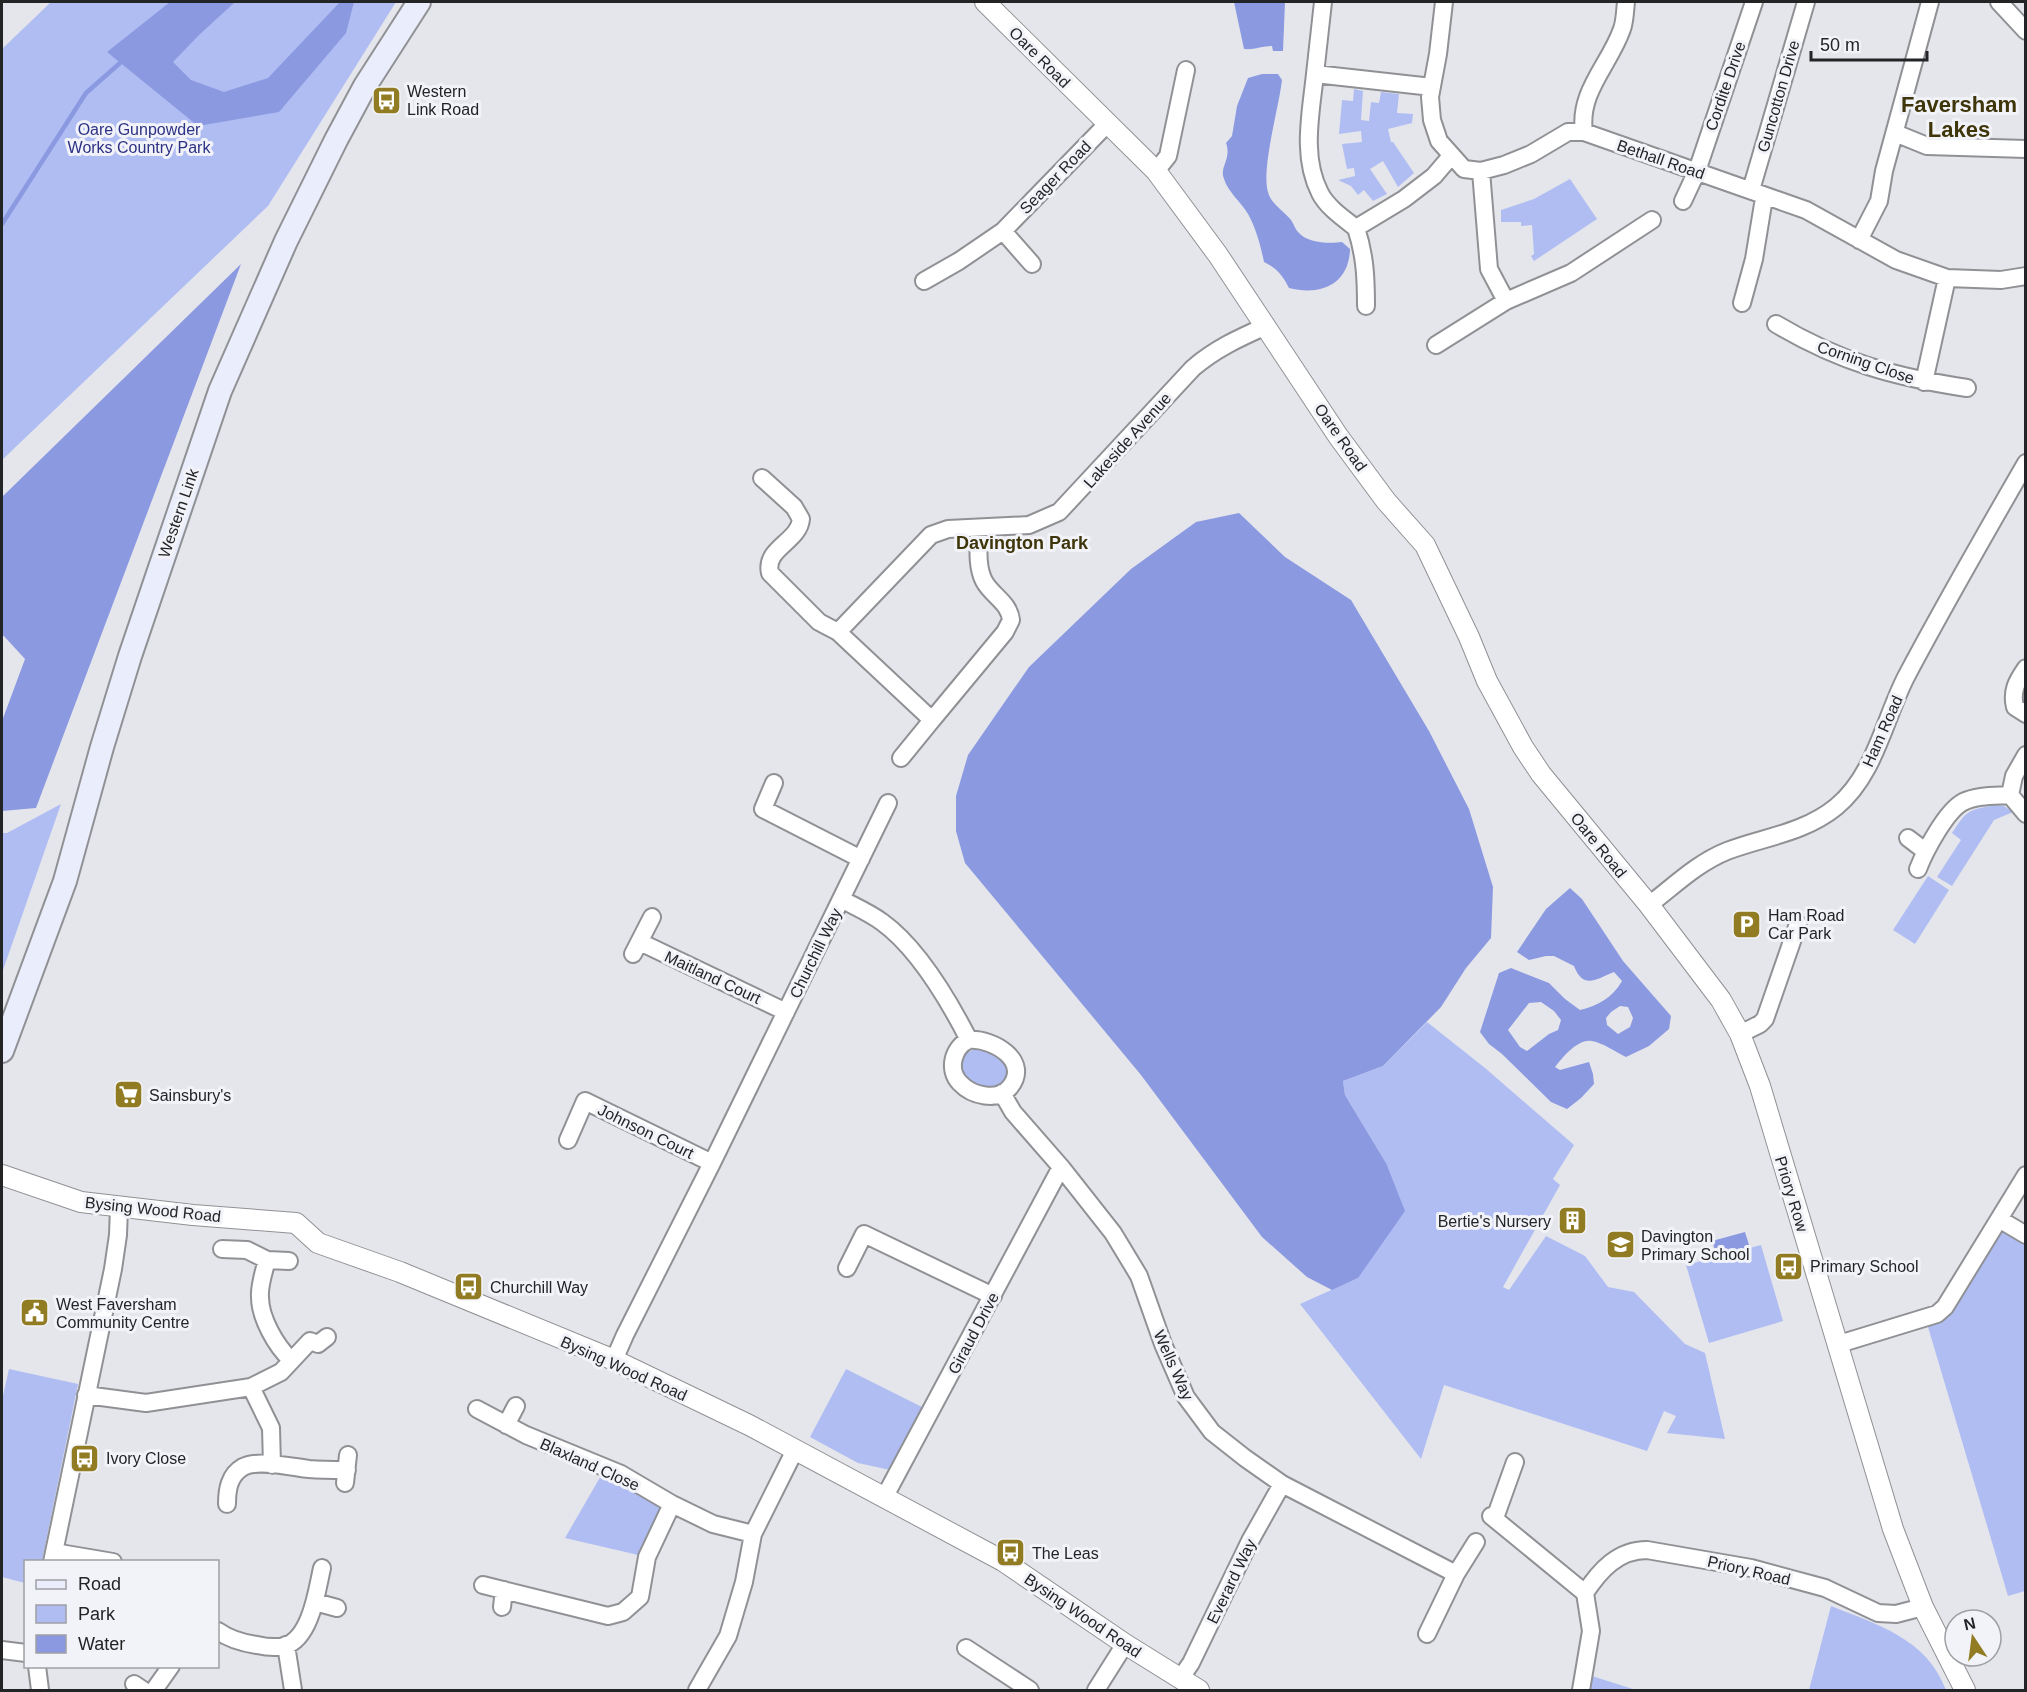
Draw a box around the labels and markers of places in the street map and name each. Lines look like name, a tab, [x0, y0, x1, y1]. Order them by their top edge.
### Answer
place label: Western Link Road	[407, 83, 479, 118]
bus stop icon: Western Link Road	[370, 84, 402, 116]
place label: Ham Road Car Park	[1768, 907, 1844, 942]
parking icon: Ham Road Car Park	[1731, 908, 1763, 940]
supermarket icon: Sainsbury's	[112, 1079, 144, 1111]
place label: Sainsbury's	[149, 1087, 231, 1104]
building icon: Bertie's Nursery	[1556, 1205, 1588, 1237]
place label: Bertie's Nursery	[1438, 1213, 1551, 1230]
place label: Davington Primary School	[1641, 1228, 1749, 1263]
school or university icon: Davington Primary School	[1604, 1229, 1636, 1261]
bus stop icon: Primary School	[1773, 1250, 1805, 1282]
place label: Primary School	[1810, 1258, 1918, 1275]
bus stop icon: Churchill Way	[453, 1271, 485, 1303]
place label: Churchill Way	[490, 1279, 588, 1296]
place label: West Faversham Community Centre	[56, 1296, 189, 1331]
public building icon: West Faversham Community Centre	[19, 1297, 51, 1329]
bus stop icon: Ivory Close	[69, 1442, 101, 1474]
place label: Ivory Close	[106, 1450, 186, 1467]
bus stop icon: The Leas	[995, 1537, 1027, 1569]
place label: The Leas	[1032, 1545, 1099, 1562]

